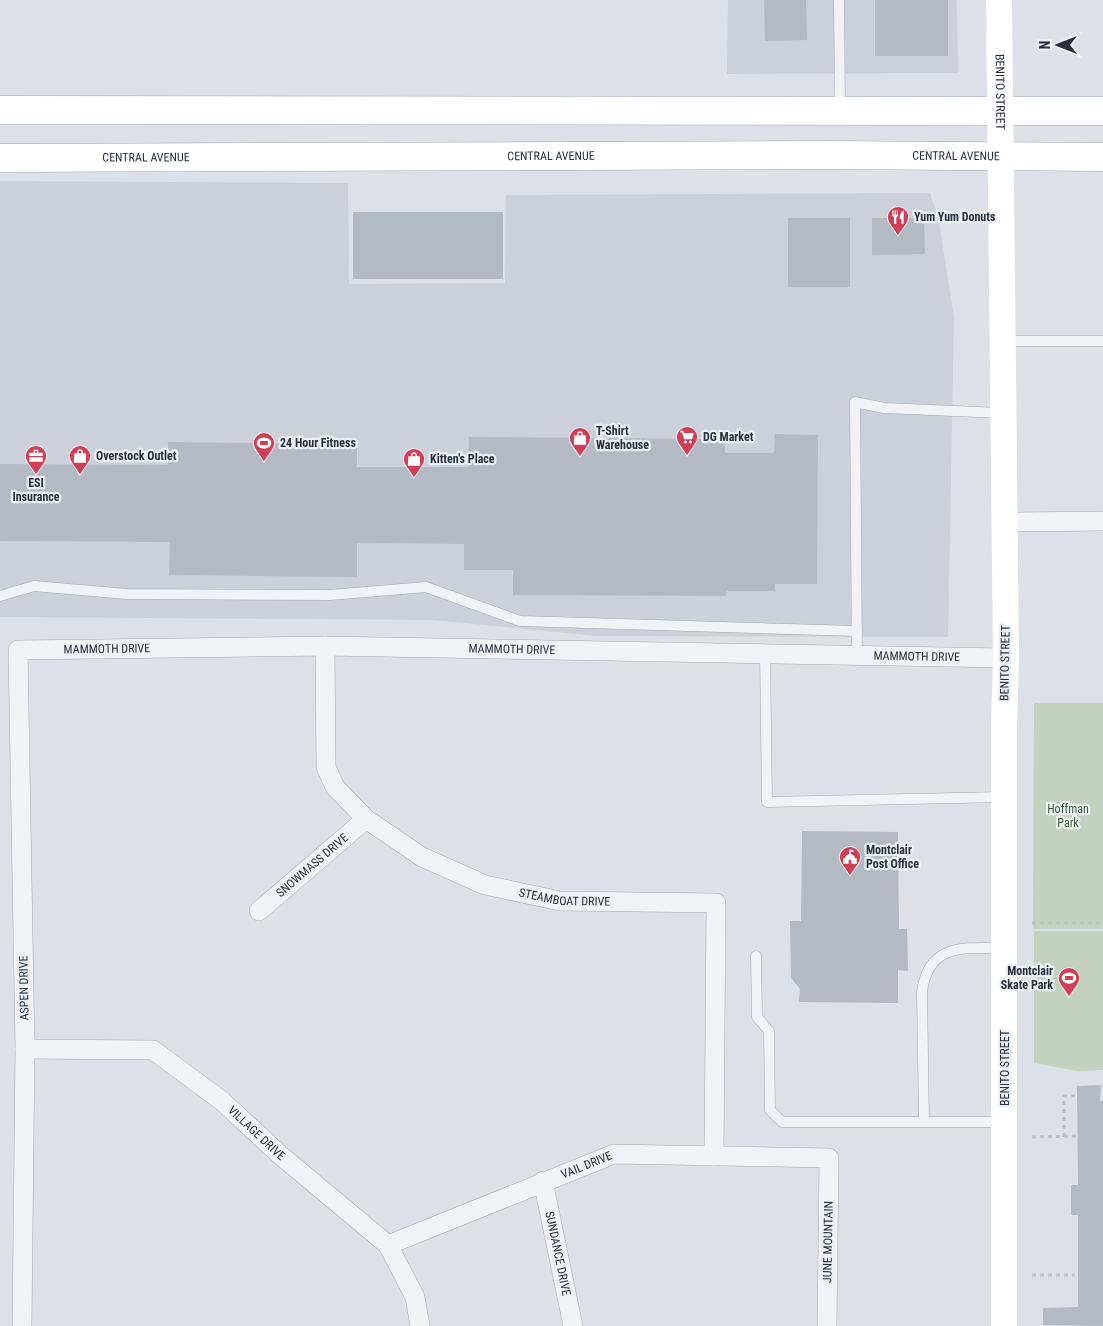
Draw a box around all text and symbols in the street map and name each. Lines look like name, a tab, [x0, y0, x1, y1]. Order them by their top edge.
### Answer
north arrow	[1033, 20, 1083, 70]
text: N	[1037, 41, 1053, 49]
street label: BENITO STREET	[993, 54, 1007, 130]
street label: CENTRAL AVENUE	[507, 149, 595, 163]
street label: CENTRAL AVENUE	[912, 149, 1000, 163]
street label: CENTRAL AVENUE	[102, 150, 190, 165]
restaurant icon: Yum Yum Donuts	[886, 205, 910, 236]
place label: Yum Yum Donuts	[914, 210, 996, 224]
place label: T-Shirt Warehouse	[596, 424, 649, 452]
supermarket icon: DG Market	[675, 425, 699, 456]
shop icon: T-Shirt Warehouse	[568, 426, 592, 457]
place label: DG Market	[703, 430, 754, 444]
sports icon: 24 Hour Fitness	[252, 431, 276, 462]
place label: 24 Hour Fitness	[280, 436, 356, 450]
office icon: ESI Insurance	[24, 444, 48, 475]
shop icon: Overstock Outlet	[68, 444, 92, 475]
shop icon: Kitten's Place	[402, 447, 426, 478]
place label: Overstock Outlet	[96, 449, 177, 463]
place label: Kitten's Place	[430, 452, 495, 466]
place label: ESI Insurance	[12, 476, 60, 504]
street label: BENITO STREET	[997, 625, 1013, 701]
street label: MAMMOTH DRIVE	[63, 641, 150, 656]
street label: MAMMOTH DRIVE	[468, 642, 555, 657]
street label: MAMMOTH DRIVE	[873, 649, 960, 664]
park label: Hoffman Park	[1047, 802, 1089, 830]
street label: SNOWMASS DRIVE	[273, 831, 351, 900]
place label: Montclair Post Office	[866, 843, 919, 871]
public building icon: Montclair Post Office	[838, 845, 862, 876]
street label: STEAMBOAT DRIVE	[518, 885, 610, 909]
street label: ASPEN DRIVE	[16, 955, 32, 1021]
place label: Montclair Skate Park	[1001, 964, 1053, 992]
sports icon: Montclair Skate Park	[1057, 966, 1081, 997]
street label: BENITO STREET	[998, 1030, 1012, 1106]
street label: VILLAGE DRIVE	[225, 1103, 288, 1163]
street label: VAIL DRIVE	[559, 1149, 614, 1182]
street label: JUNE MOUNTAIN	[820, 1201, 836, 1283]
street label: SUNDANCE DRIVE	[542, 1210, 574, 1297]

